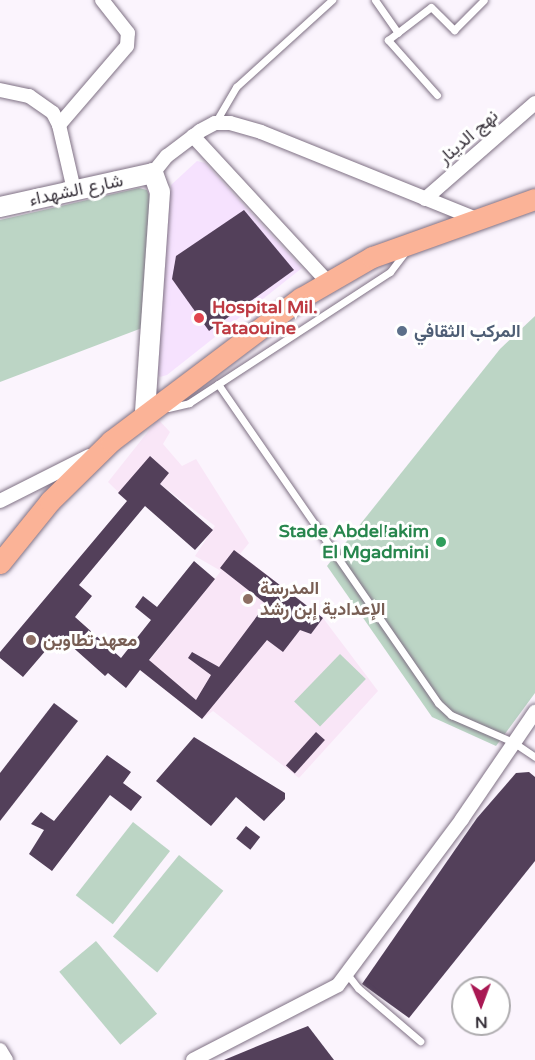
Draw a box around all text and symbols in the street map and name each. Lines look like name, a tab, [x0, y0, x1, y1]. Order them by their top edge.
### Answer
street label: نهج الدينار	[434, 105, 502, 169]
street label: شارع الشهداء	[27, 170, 125, 210]
place label: Hospital Mil. Tataouine	[212, 297, 318, 340]
marker: Hospital Mil. Tataouine	[190, 309, 208, 327]
place label: المركب الثقافي	[414, 320, 521, 342]
marker: المركب الثقافي	[395, 324, 409, 338]
place label: Stade Abdelاakim El Mgadmini	[279, 521, 429, 564]
marker: Stade Abdelاakim El Mgadmini	[434, 535, 448, 549]
place label: المدرسة الإعدادية إبن رشد	[260, 578, 386, 620]
marker: المدرسة الإعدادية إبن رشد	[241, 592, 255, 606]
place label: معهد تطاوين	[43, 629, 137, 651]
marker: معهد تطاوين	[24, 633, 38, 647]
north arrow	[451, 976, 511, 1036]
text: N	[475, 1012, 488, 1032]

